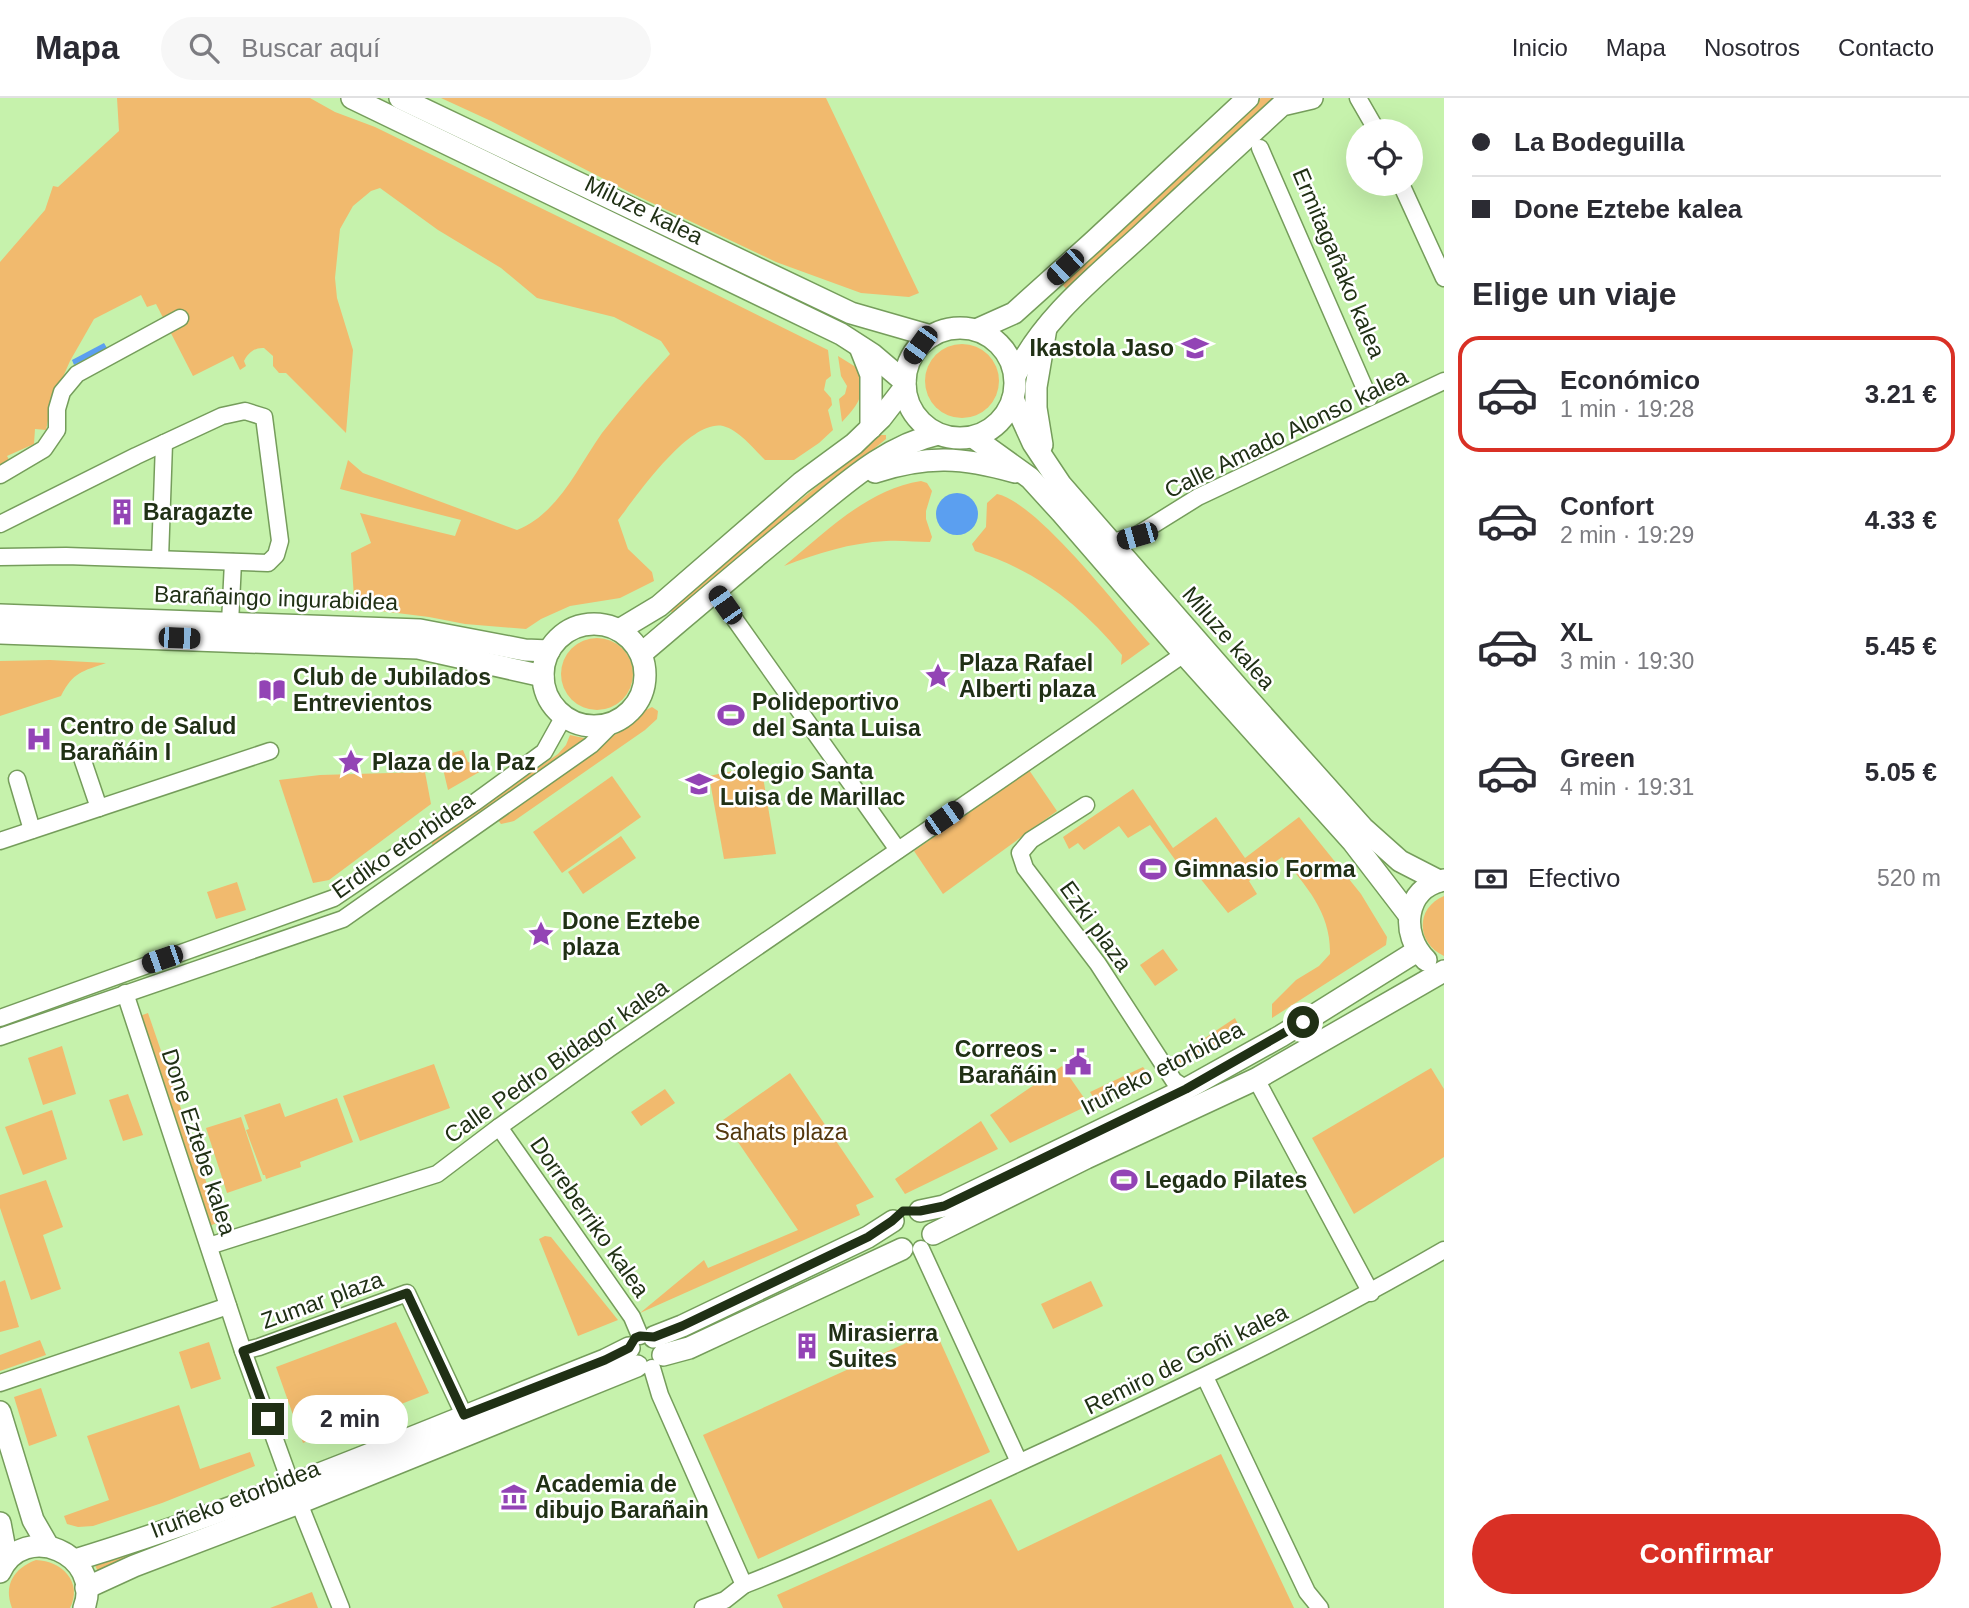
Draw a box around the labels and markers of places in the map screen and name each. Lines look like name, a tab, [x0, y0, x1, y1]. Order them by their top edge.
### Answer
school or university icon: Ikastola Jaso	[1180, 333, 1210, 363]
place label: Ikastola Jaso	[1030, 335, 1174, 361]
building icon: Baragazte	[107, 497, 137, 527]
place label: Baragazte	[143, 499, 253, 525]
place label: Plaza Rafael Alberti plaza	[959, 650, 1096, 702]
place icon: Plaza Rafael Alberti plaza	[923, 661, 953, 691]
place label: Club de Jubilados Entrevientos	[293, 664, 491, 716]
library icon: Club de Jubilados Entrevientos	[257, 675, 287, 705]
place label: Polideportivo del Santa Luisa	[752, 689, 921, 741]
sports icon: Polideportivo del Santa Luisa	[716, 700, 746, 730]
place label: Centro de Salud Barañáin I	[60, 713, 236, 765]
hospital icon: Centro de Salud Barañáin I	[24, 724, 54, 754]
place icon: Plaza de la Paz	[336, 747, 366, 777]
place label: Plaza de la Paz	[372, 749, 536, 775]
place label: Colegio Santa Luisa de Marillac	[720, 758, 906, 810]
school or university icon: Colegio Santa Luisa de Marillac	[684, 769, 714, 799]
sports icon: Gimnasio Forma	[1138, 854, 1168, 884]
place label: Gimnasio Forma	[1174, 856, 1356, 882]
place label: Done Eztebe plaza	[562, 908, 700, 960]
place icon: Done Eztebe plaza	[526, 919, 556, 949]
place label: Correos - Barañáin	[955, 1036, 1057, 1088]
public building icon: Correos - Barañáin	[1063, 1047, 1093, 1077]
sports icon: Legado Pilates	[1109, 1165, 1139, 1195]
place label: Legado Pilates	[1145, 1167, 1307, 1193]
place label: Mirasierra Suites	[828, 1320, 938, 1372]
building icon: Mirasierra Suites	[792, 1331, 822, 1361]
place label: Academia de dibujo Barañain	[535, 1471, 709, 1523]
museum icon: Academia de dibujo Barañain	[499, 1482, 529, 1512]

